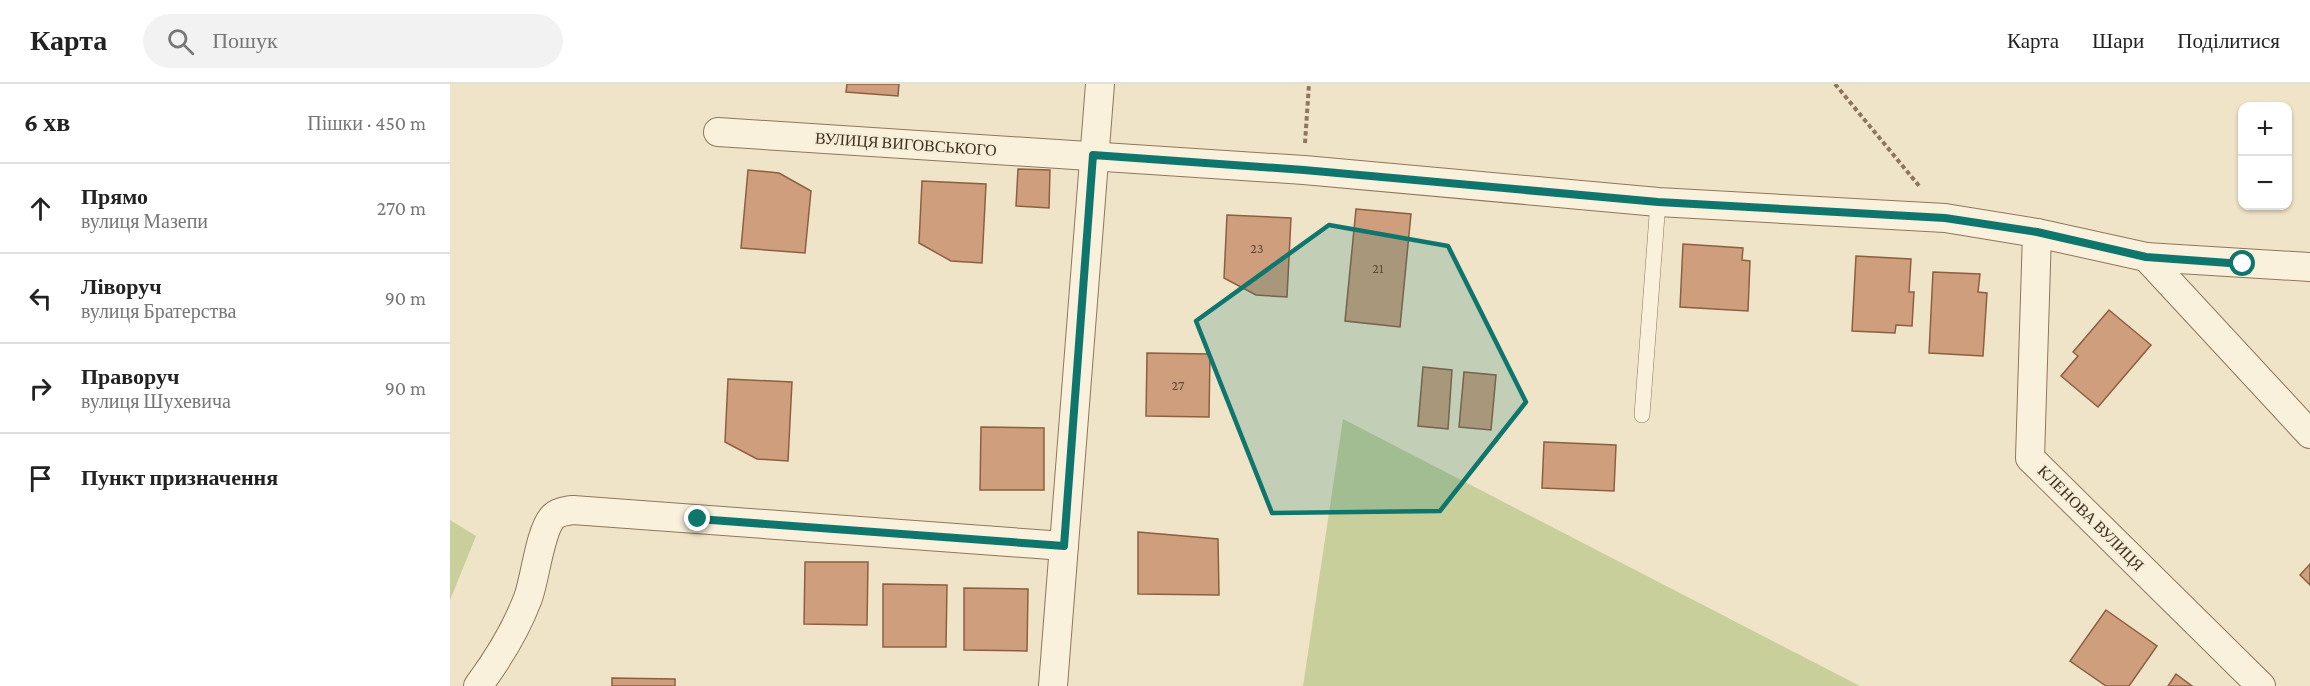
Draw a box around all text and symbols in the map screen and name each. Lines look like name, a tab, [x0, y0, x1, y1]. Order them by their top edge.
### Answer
search box	[143, 14, 563, 68]
text: Карта	[30, 25, 107, 56]
icon: search	[164, 25, 197, 58]
text: Пошук	[212, 28, 278, 53]
text: Карта	[2007, 29, 2059, 53]
text: Шари	[2092, 29, 2144, 53]
text: Поділитися	[2177, 29, 2280, 53]
map controls	[2238, 102, 2292, 210]
button: +	[2238, 102, 2292, 156]
text: 6 хв	[24, 108, 70, 137]
text: Пішки · 450 m	[307, 112, 426, 134]
street label: ВУЛИЦЯ ВИГОВСЬКОГО	[815, 129, 997, 160]
button: −	[2238, 156, 2292, 210]
text: Прямо	[81, 184, 148, 209]
icon: ahead	[24, 192, 57, 225]
text: 270 m	[377, 197, 426, 219]
text: вулиця Мазепи	[81, 210, 208, 232]
house number: 23	[1250, 240, 1264, 256]
route start	[2229, 250, 2255, 276]
house number: 21	[1372, 260, 1384, 276]
text: Ліворуч	[81, 274, 162, 299]
icon: left	[24, 282, 57, 315]
text: 90 m	[385, 287, 426, 309]
text: вулиця Братерства	[81, 300, 236, 322]
text: Праворуч	[81, 364, 179, 389]
icon: right	[24, 372, 57, 405]
text: 90 m	[385, 377, 426, 399]
house number: 27	[1172, 377, 1185, 393]
text: вулиця Шухевича	[81, 390, 231, 412]
icon: arrive	[24, 462, 57, 495]
street label: КЛЕНОВА ВУЛИЦЯ	[2034, 462, 2148, 575]
text: Пункт призначення	[81, 465, 278, 490]
route end	[684, 505, 710, 531]

